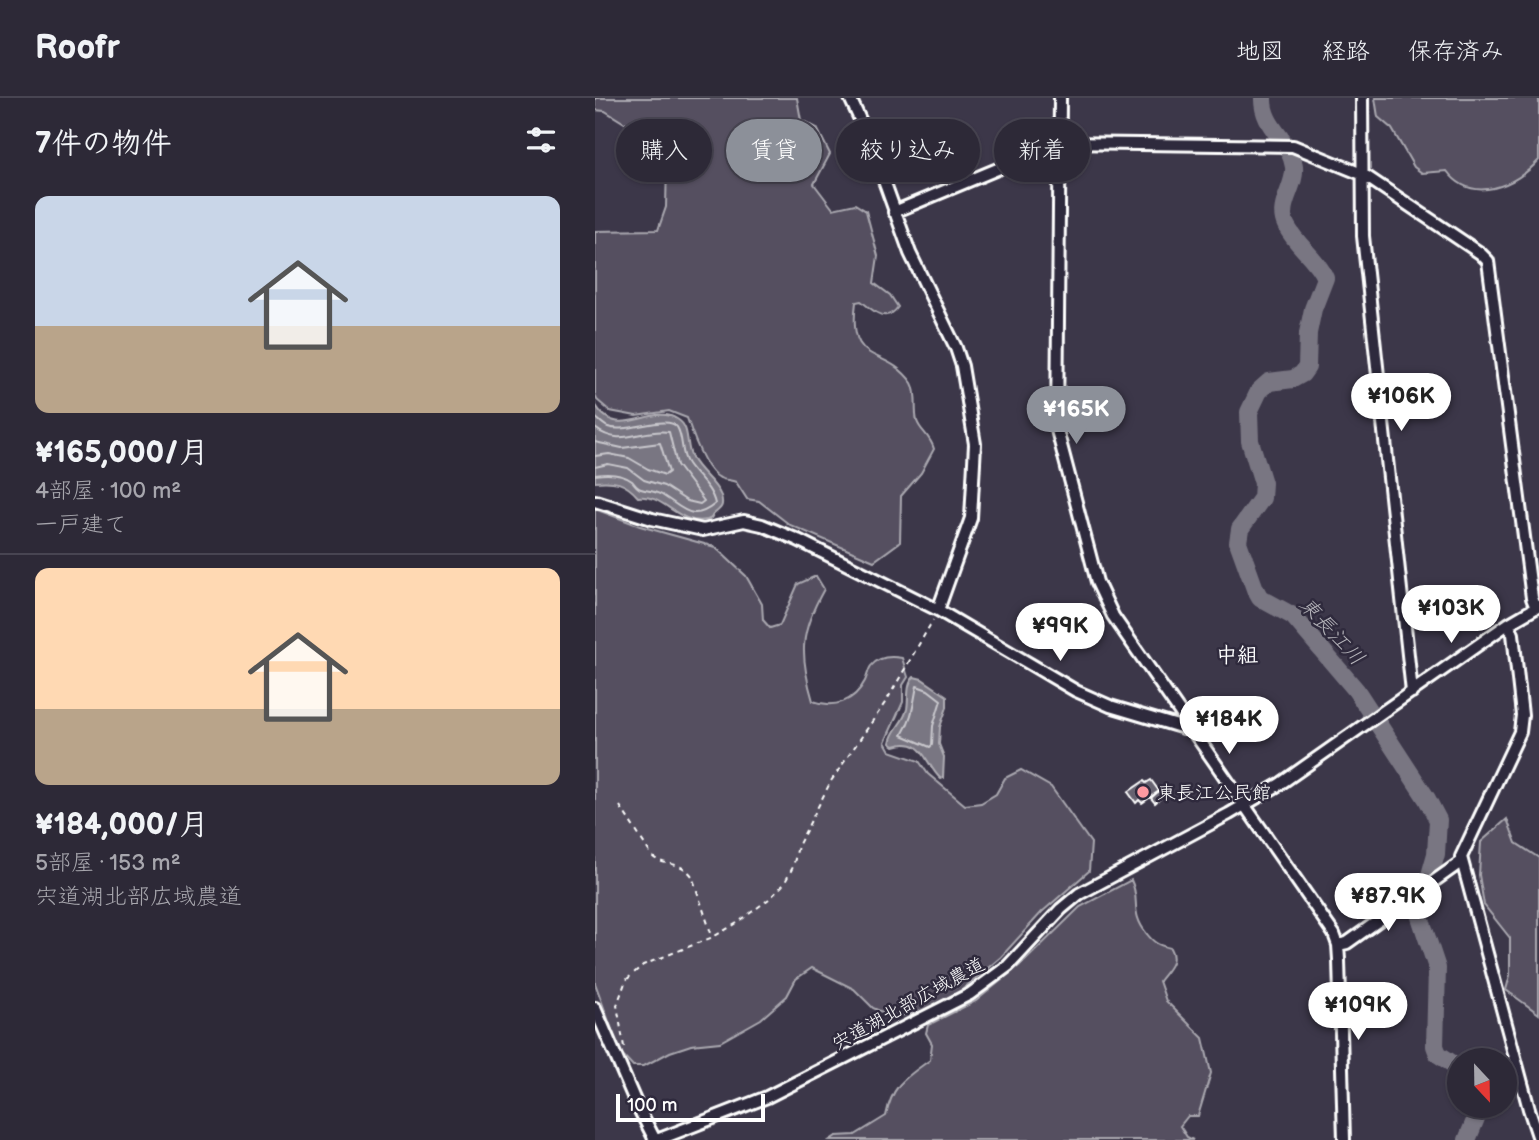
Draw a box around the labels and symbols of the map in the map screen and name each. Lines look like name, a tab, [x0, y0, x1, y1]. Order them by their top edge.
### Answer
pin: ¥106K	[1352, 374, 1450, 433]
pin: ¥165K	[1027, 386, 1125, 446]
pin: ¥103K	[1402, 586, 1500, 645]
water label: 東長江川	[1294, 592, 1369, 671]
pin: ¥99K	[1019, 603, 1101, 663]
district label: 中組	[1216, 643, 1258, 668]
pin: ¥184K	[1180, 696, 1278, 756]
place label: 東長江公民館	[1157, 782, 1271, 805]
marker: 東長江公民館	[1135, 784, 1151, 800]
pin: ¥87.9K	[1331, 874, 1445, 933]
street label: 宍道湖北部広域農道	[828, 953, 989, 1056]
pin: ¥109K	[1309, 982, 1407, 1042]
north arrow	[1447, 1048, 1517, 1118]
scale bar	[616, 1091, 765, 1123]

